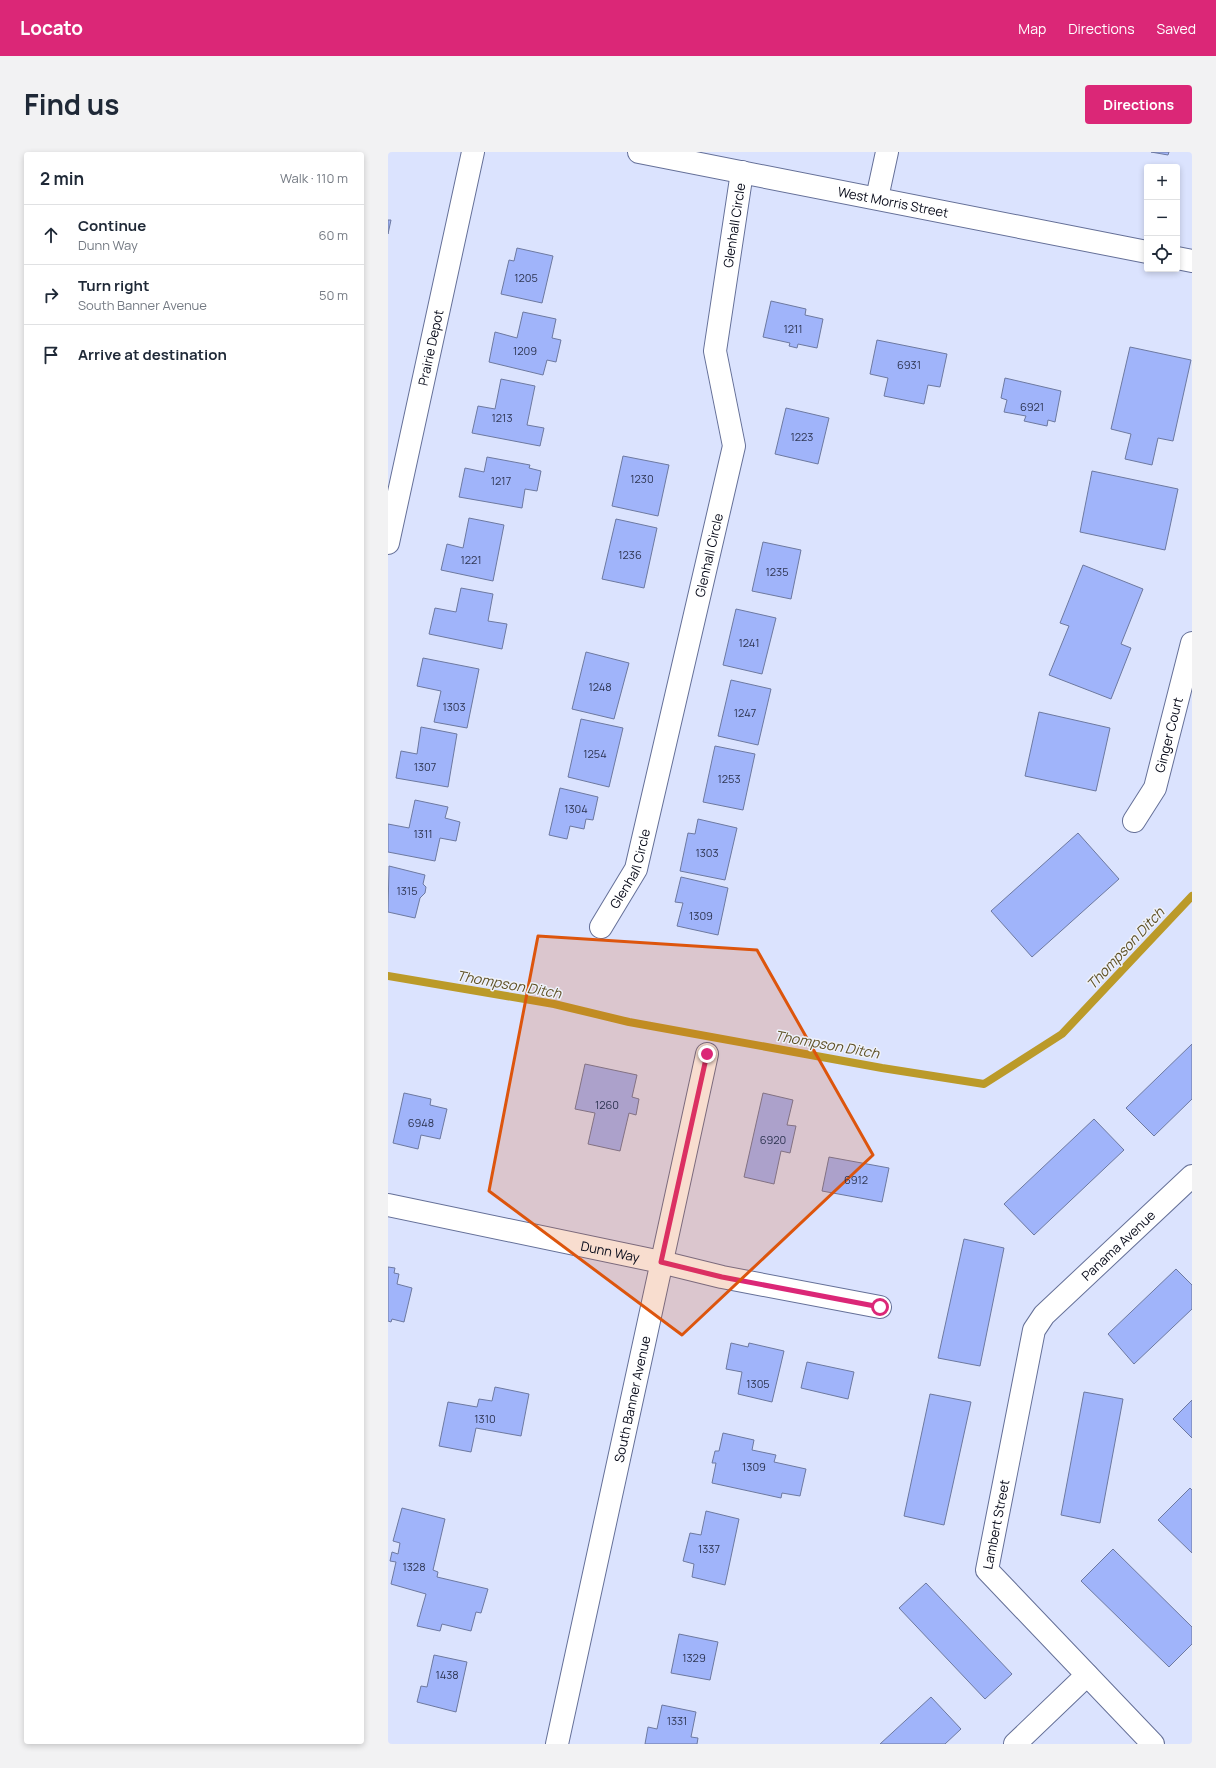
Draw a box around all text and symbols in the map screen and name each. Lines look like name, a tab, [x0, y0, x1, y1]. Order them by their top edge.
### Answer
text: Locato	[20, 15, 83, 41]
text: Map	[1018, 19, 1046, 38]
text: Directions	[1068, 19, 1135, 38]
text: Saved	[1157, 19, 1196, 38]
text: Find us	[24, 85, 119, 123]
button: Directions	[1085, 85, 1192, 124]
map controls	[1144, 164, 1180, 272]
button: +	[1144, 164, 1180, 200]
text: 2 min	[40, 167, 84, 190]
text: Walk · 110 m	[280, 169, 348, 187]
street label: Glenhall Circle	[719, 181, 749, 269]
street label: West Morris Street	[836, 182, 950, 222]
button: −	[1144, 200, 1180, 236]
text: Continue	[78, 215, 146, 236]
icon: ahead	[40, 224, 62, 246]
text: 60 m	[318, 226, 348, 244]
text: Dunn Way	[78, 236, 138, 254]
button: locate	[1144, 236, 1180, 272]
house number: 1205	[514, 270, 538, 285]
text: Turn right	[78, 275, 149, 296]
icon: right	[40, 284, 62, 306]
text: 50 m	[319, 286, 348, 304]
text: South Banner Avenue	[78, 296, 207, 314]
street label: Prairie Depot	[413, 308, 447, 387]
house number: 1211	[783, 321, 803, 336]
house number: 1209	[513, 343, 537, 358]
icon: arrive	[40, 344, 62, 366]
text: Arrive at destination	[78, 344, 227, 365]
house number: 6931	[897, 357, 921, 372]
house number: 6921	[1020, 399, 1044, 414]
house number: 1213	[492, 410, 512, 425]
house number: 1223	[791, 429, 813, 444]
house number: 1230	[630, 471, 654, 486]
house number: 1217	[491, 473, 511, 488]
street label: Glenhall Circle	[690, 511, 727, 599]
house number: 1236	[618, 547, 642, 562]
house number: 1221	[460, 552, 482, 567]
house number: 1235	[766, 564, 789, 579]
house number: 1241	[738, 635, 760, 650]
house number: 1248	[588, 679, 612, 694]
street label: Ginger Court	[1150, 695, 1187, 774]
house number: 1303	[442, 699, 466, 714]
house number: 1247	[734, 705, 756, 720]
house number: 1254	[583, 746, 607, 761]
house number: 1307	[414, 759, 436, 774]
house number: 1253	[718, 771, 741, 786]
house number: 1304	[564, 801, 588, 816]
house number: 1311	[414, 826, 432, 841]
street label: Glenhall Circle	[605, 827, 654, 912]
house number: 1303	[695, 845, 719, 860]
house number: 1315	[396, 883, 418, 898]
water label: Thompson Ditch	[1082, 902, 1169, 993]
house number: 1309	[689, 908, 713, 923]
water label: Thompson Ditch	[455, 965, 563, 1003]
water label: Thompson Ditch	[773, 1025, 881, 1063]
route end	[698, 1045, 716, 1063]
house number: 1260	[595, 1097, 619, 1112]
house number: 6948	[408, 1115, 434, 1130]
house number: 6920	[760, 1132, 786, 1147]
house number: 6912	[844, 1172, 868, 1187]
street label: Panama Avenue	[1077, 1206, 1159, 1284]
street label: Dunn Way	[579, 1236, 641, 1266]
route start	[871, 1298, 889, 1316]
street label: South Banner Avenue	[609, 1334, 655, 1464]
house number: 1305	[746, 1376, 770, 1391]
house number: 1310	[474, 1411, 496, 1426]
house number: 1309	[742, 1459, 766, 1474]
street label: Lambert Street	[978, 1478, 1014, 1571]
house number: 1337	[698, 1541, 720, 1556]
house number: 1328	[402, 1559, 426, 1574]
house number: 1329	[682, 1650, 706, 1665]
house number: 1438	[435, 1667, 459, 1682]
house number: 1331	[667, 1713, 687, 1728]

